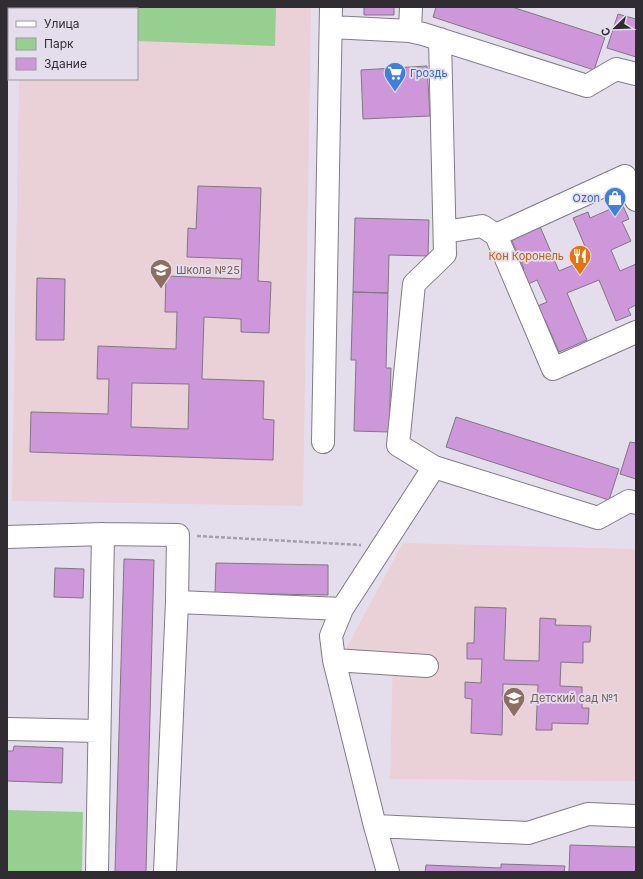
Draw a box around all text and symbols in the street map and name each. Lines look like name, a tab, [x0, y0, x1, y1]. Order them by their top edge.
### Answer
legend	[8, 8, 138, 80]
north arrow	[595, 8, 635, 48]
text: Улица	[44, 16, 79, 31]
text: С	[598, 25, 614, 38]
text: Парк	[44, 36, 74, 51]
text: Здание	[44, 56, 87, 71]
supermarket icon: Гроздь	[382, 60, 408, 93]
place label: Гроздь	[410, 66, 448, 80]
shop icon: Ozon	[602, 185, 628, 218]
place label: Ozon	[573, 191, 600, 205]
restaurant icon: Кон Коронель	[567, 243, 593, 276]
place label: Кон Коронель	[489, 249, 564, 263]
school or university icon: Школа №25	[148, 257, 174, 290]
place label: Школа №25	[176, 263, 240, 277]
school or university icon: Детский сад №1	[501, 685, 527, 718]
place label: Детский сад №1	[530, 691, 618, 705]

